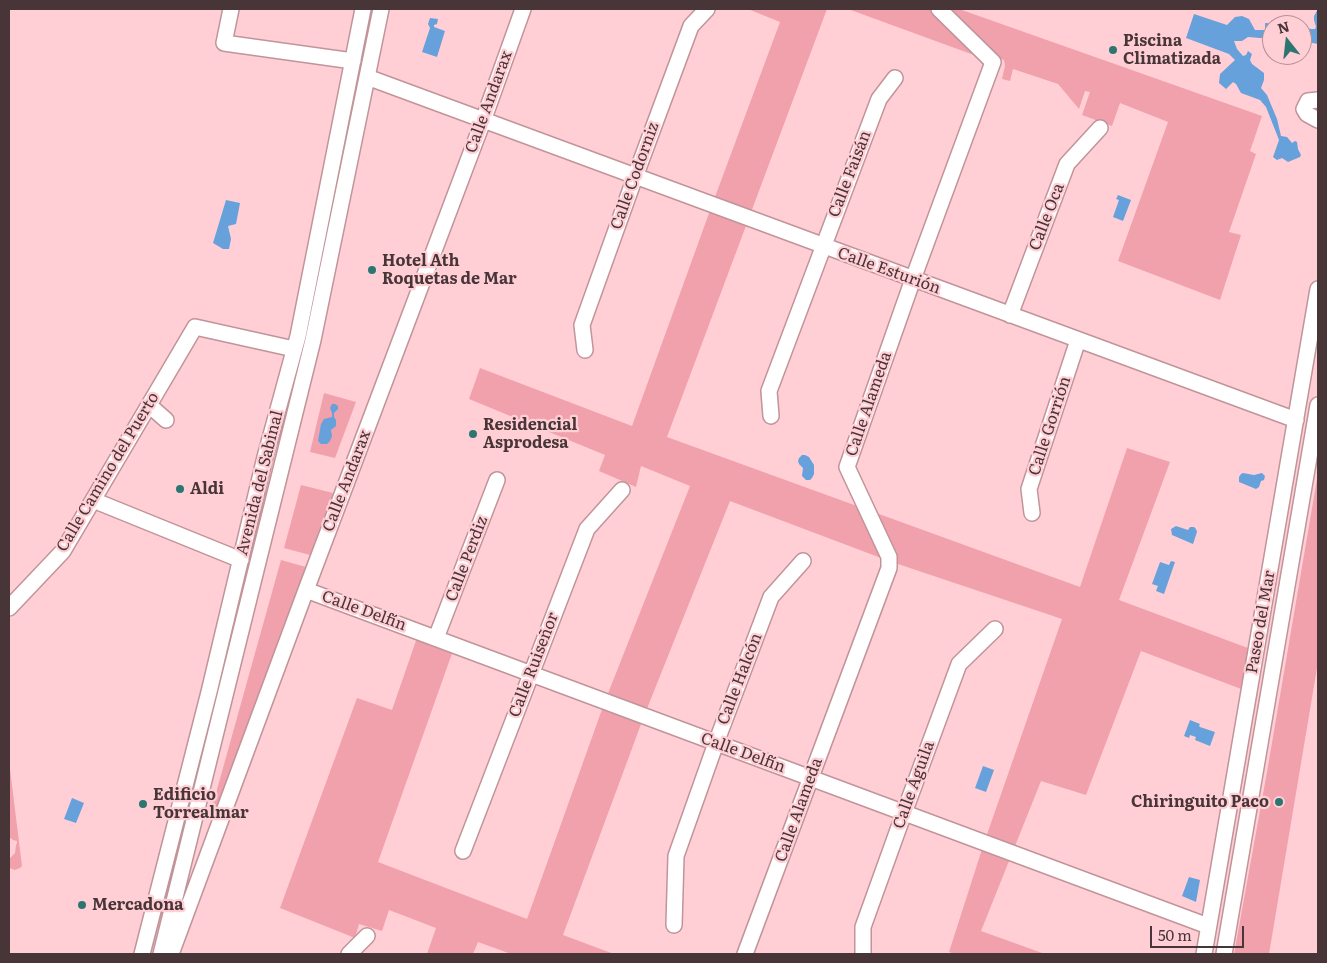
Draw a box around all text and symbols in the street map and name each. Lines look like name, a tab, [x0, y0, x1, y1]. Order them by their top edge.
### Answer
north arrow	[1262, 15, 1312, 65]
text: N	[1275, 15, 1292, 38]
place label: Piscina Climatizada	[1123, 31, 1221, 69]
marker: Piscina Climatizada	[1107, 44, 1119, 56]
street label: Calle Andarax	[462, 48, 516, 156]
street label: Calle Codorniz	[607, 120, 663, 232]
street label: Calle Faisán	[825, 128, 875, 220]
street label: Calle Oca	[1025, 181, 1069, 253]
street label: Calle Esturión	[835, 243, 943, 299]
place label: Hotel Ath Roquetas de Mar	[382, 251, 517, 289]
marker: Hotel Ath Roquetas de Mar	[366, 264, 378, 276]
street label: Calle Alameda	[842, 349, 896, 459]
street label: Calle Gorrión	[1025, 374, 1075, 478]
street label: Calle Camino del Puerto	[53, 389, 163, 555]
street label: Avenida del Sabinal	[233, 409, 287, 557]
place label: Residencial Asprodesa	[483, 415, 577, 453]
street label: Calle Andarax	[319, 428, 375, 534]
marker: Residencial Asprodesa	[467, 428, 479, 440]
place label: Aldi	[190, 479, 224, 499]
marker: Aldi	[174, 483, 186, 495]
street label: Calle Perdiz	[442, 514, 492, 604]
street label: Paseo del Mar	[1242, 569, 1280, 675]
street label: Calle Delfín	[319, 587, 409, 635]
street label: Calle Ruiseñor	[505, 610, 563, 720]
street label: Calle Halcón	[714, 630, 766, 728]
street label: Calle Delfín	[698, 729, 788, 777]
street label: Calle Águila	[889, 739, 939, 831]
street label: Calle Alameda	[771, 755, 827, 865]
place label: Edificio Torrealmar	[153, 785, 249, 823]
place label: Chiringuito Paco	[1131, 792, 1269, 812]
marker: Chiringuito Paco	[1273, 796, 1285, 808]
marker: Edificio Torrealmar	[137, 798, 149, 810]
place label: Mercadona	[92, 895, 184, 915]
marker: Mercadona	[76, 899, 88, 911]
scale bar	[1152, 916, 1246, 948]
text: 50 m	[1158, 923, 1192, 946]

